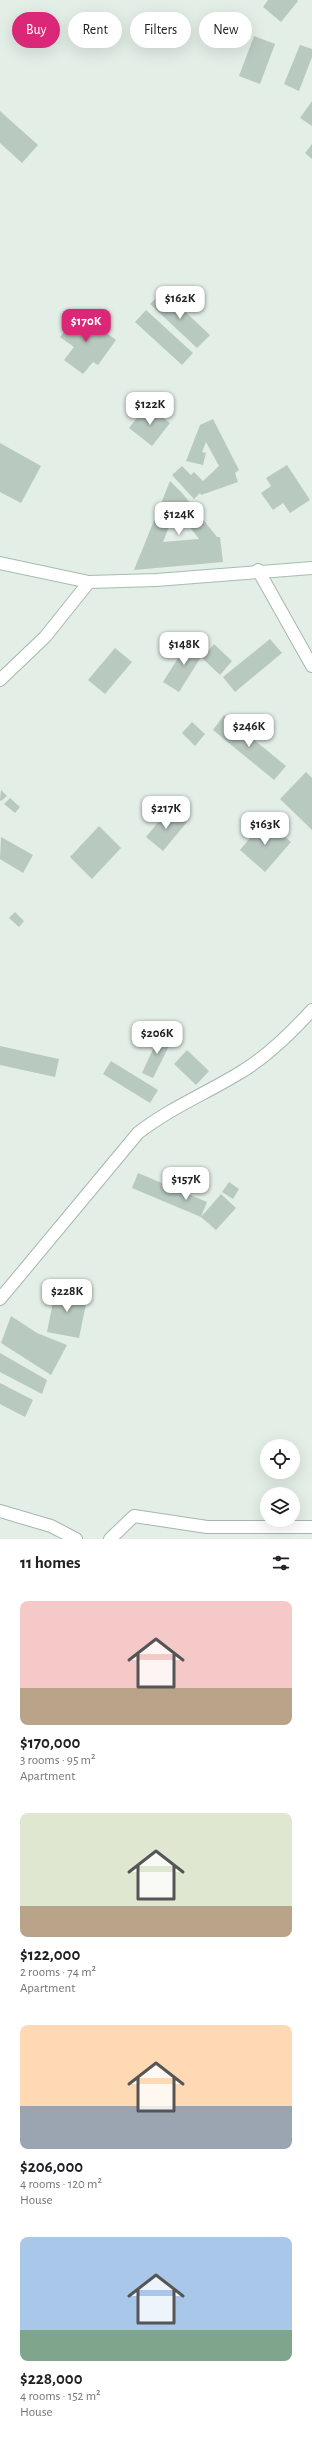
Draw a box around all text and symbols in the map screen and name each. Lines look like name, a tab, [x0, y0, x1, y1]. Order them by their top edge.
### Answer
chip: Buy	[12, 12, 60, 48]
chip: Rent	[68, 12, 122, 48]
chip: Filters	[130, 12, 191, 48]
chip: New	[199, 12, 252, 48]
pin: $162K	[152, 286, 208, 320]
text: $162K	[165, 292, 195, 305]
pin: $170K	[58, 309, 114, 343]
text: $170K	[71, 315, 101, 328]
pin: $122K	[122, 392, 178, 426]
text: $122K	[135, 398, 165, 411]
pin: $124K	[151, 502, 207, 536]
text: $124K	[164, 508, 194, 521]
pin: $148K	[156, 632, 212, 666]
text: $148K	[168, 638, 200, 651]
pin: $246K	[221, 714, 277, 748]
text: $246K	[233, 720, 265, 733]
pin: $217K	[138, 796, 194, 830]
text: $217K	[151, 802, 181, 815]
pin: $163K	[237, 812, 293, 846]
text: $163K	[250, 818, 280, 831]
pin: $206K	[129, 1021, 185, 1055]
text: $206K	[141, 1027, 173, 1040]
pin: $157K	[158, 1167, 214, 1201]
text: $157K	[171, 1173, 201, 1186]
pin: $228K	[39, 1279, 95, 1313]
text: $228K	[51, 1285, 83, 1298]
map controls	[260, 1439, 300, 1527]
button: locate	[260, 1439, 300, 1479]
button: layers	[260, 1487, 300, 1527]
icon: filters	[270, 1552, 292, 1574]
text: 11 homes	[20, 1554, 80, 1571]
icon: home	[120, 1627, 192, 1699]
text: $170,000	[20, 1734, 80, 1751]
text: 3 rooms · 95 m²	[20, 1754, 95, 1767]
text: Apartment	[20, 1770, 75, 1783]
icon: home	[120, 1839, 192, 1911]
text: $122,000	[20, 1946, 80, 1963]
text: 2 rooms · 74 m²	[20, 1966, 96, 1979]
text: Apartment	[20, 1982, 75, 1995]
icon: home	[120, 2051, 192, 2123]
text: $206,000	[20, 2158, 83, 2175]
text: 4 rooms · 120 m²	[20, 2178, 102, 2191]
text: House	[20, 2194, 52, 2207]
icon: home	[120, 2263, 192, 2335]
text: $228,000	[20, 2370, 83, 2387]
text: 4 rooms · 152 m²	[20, 2390, 101, 2403]
text: House	[20, 2406, 52, 2419]

